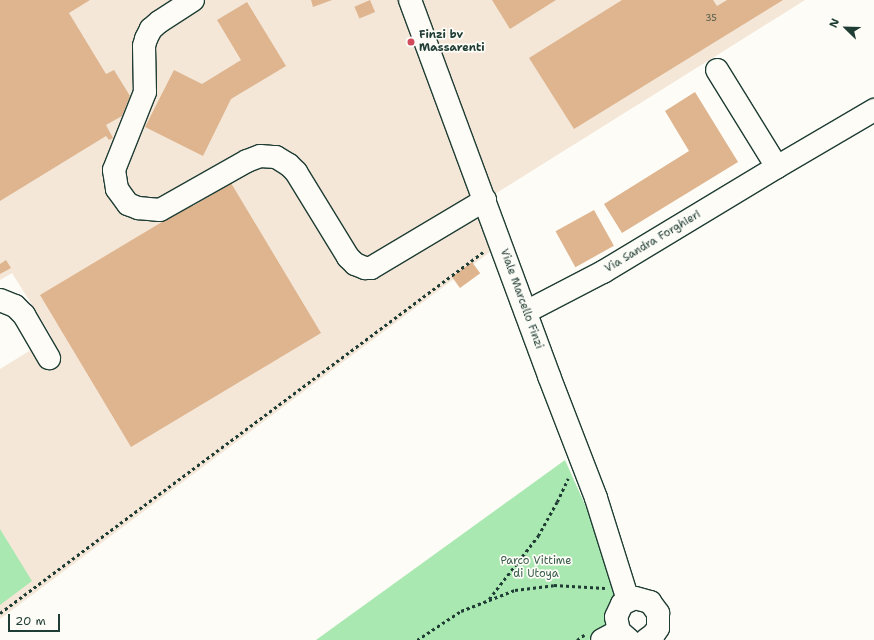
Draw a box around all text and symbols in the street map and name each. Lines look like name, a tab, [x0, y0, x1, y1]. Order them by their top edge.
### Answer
north arrow	[826, 8, 866, 48]
house number: 35	[705, 13, 717, 23]
text: N	[826, 16, 843, 30]
place label: Finzi bv Massarenti	[419, 29, 485, 55]
marker: Finzi bv Massarenti	[406, 37, 416, 47]
street label: Via Sandra Forghieri	[603, 208, 703, 276]
street label: Viale Marcello Finzi	[497, 247, 545, 351]
park label: Parco Vittime di Utoya	[500, 555, 572, 581]
scale bar	[10, 606, 62, 632]
text: 20 m	[15, 613, 46, 629]

